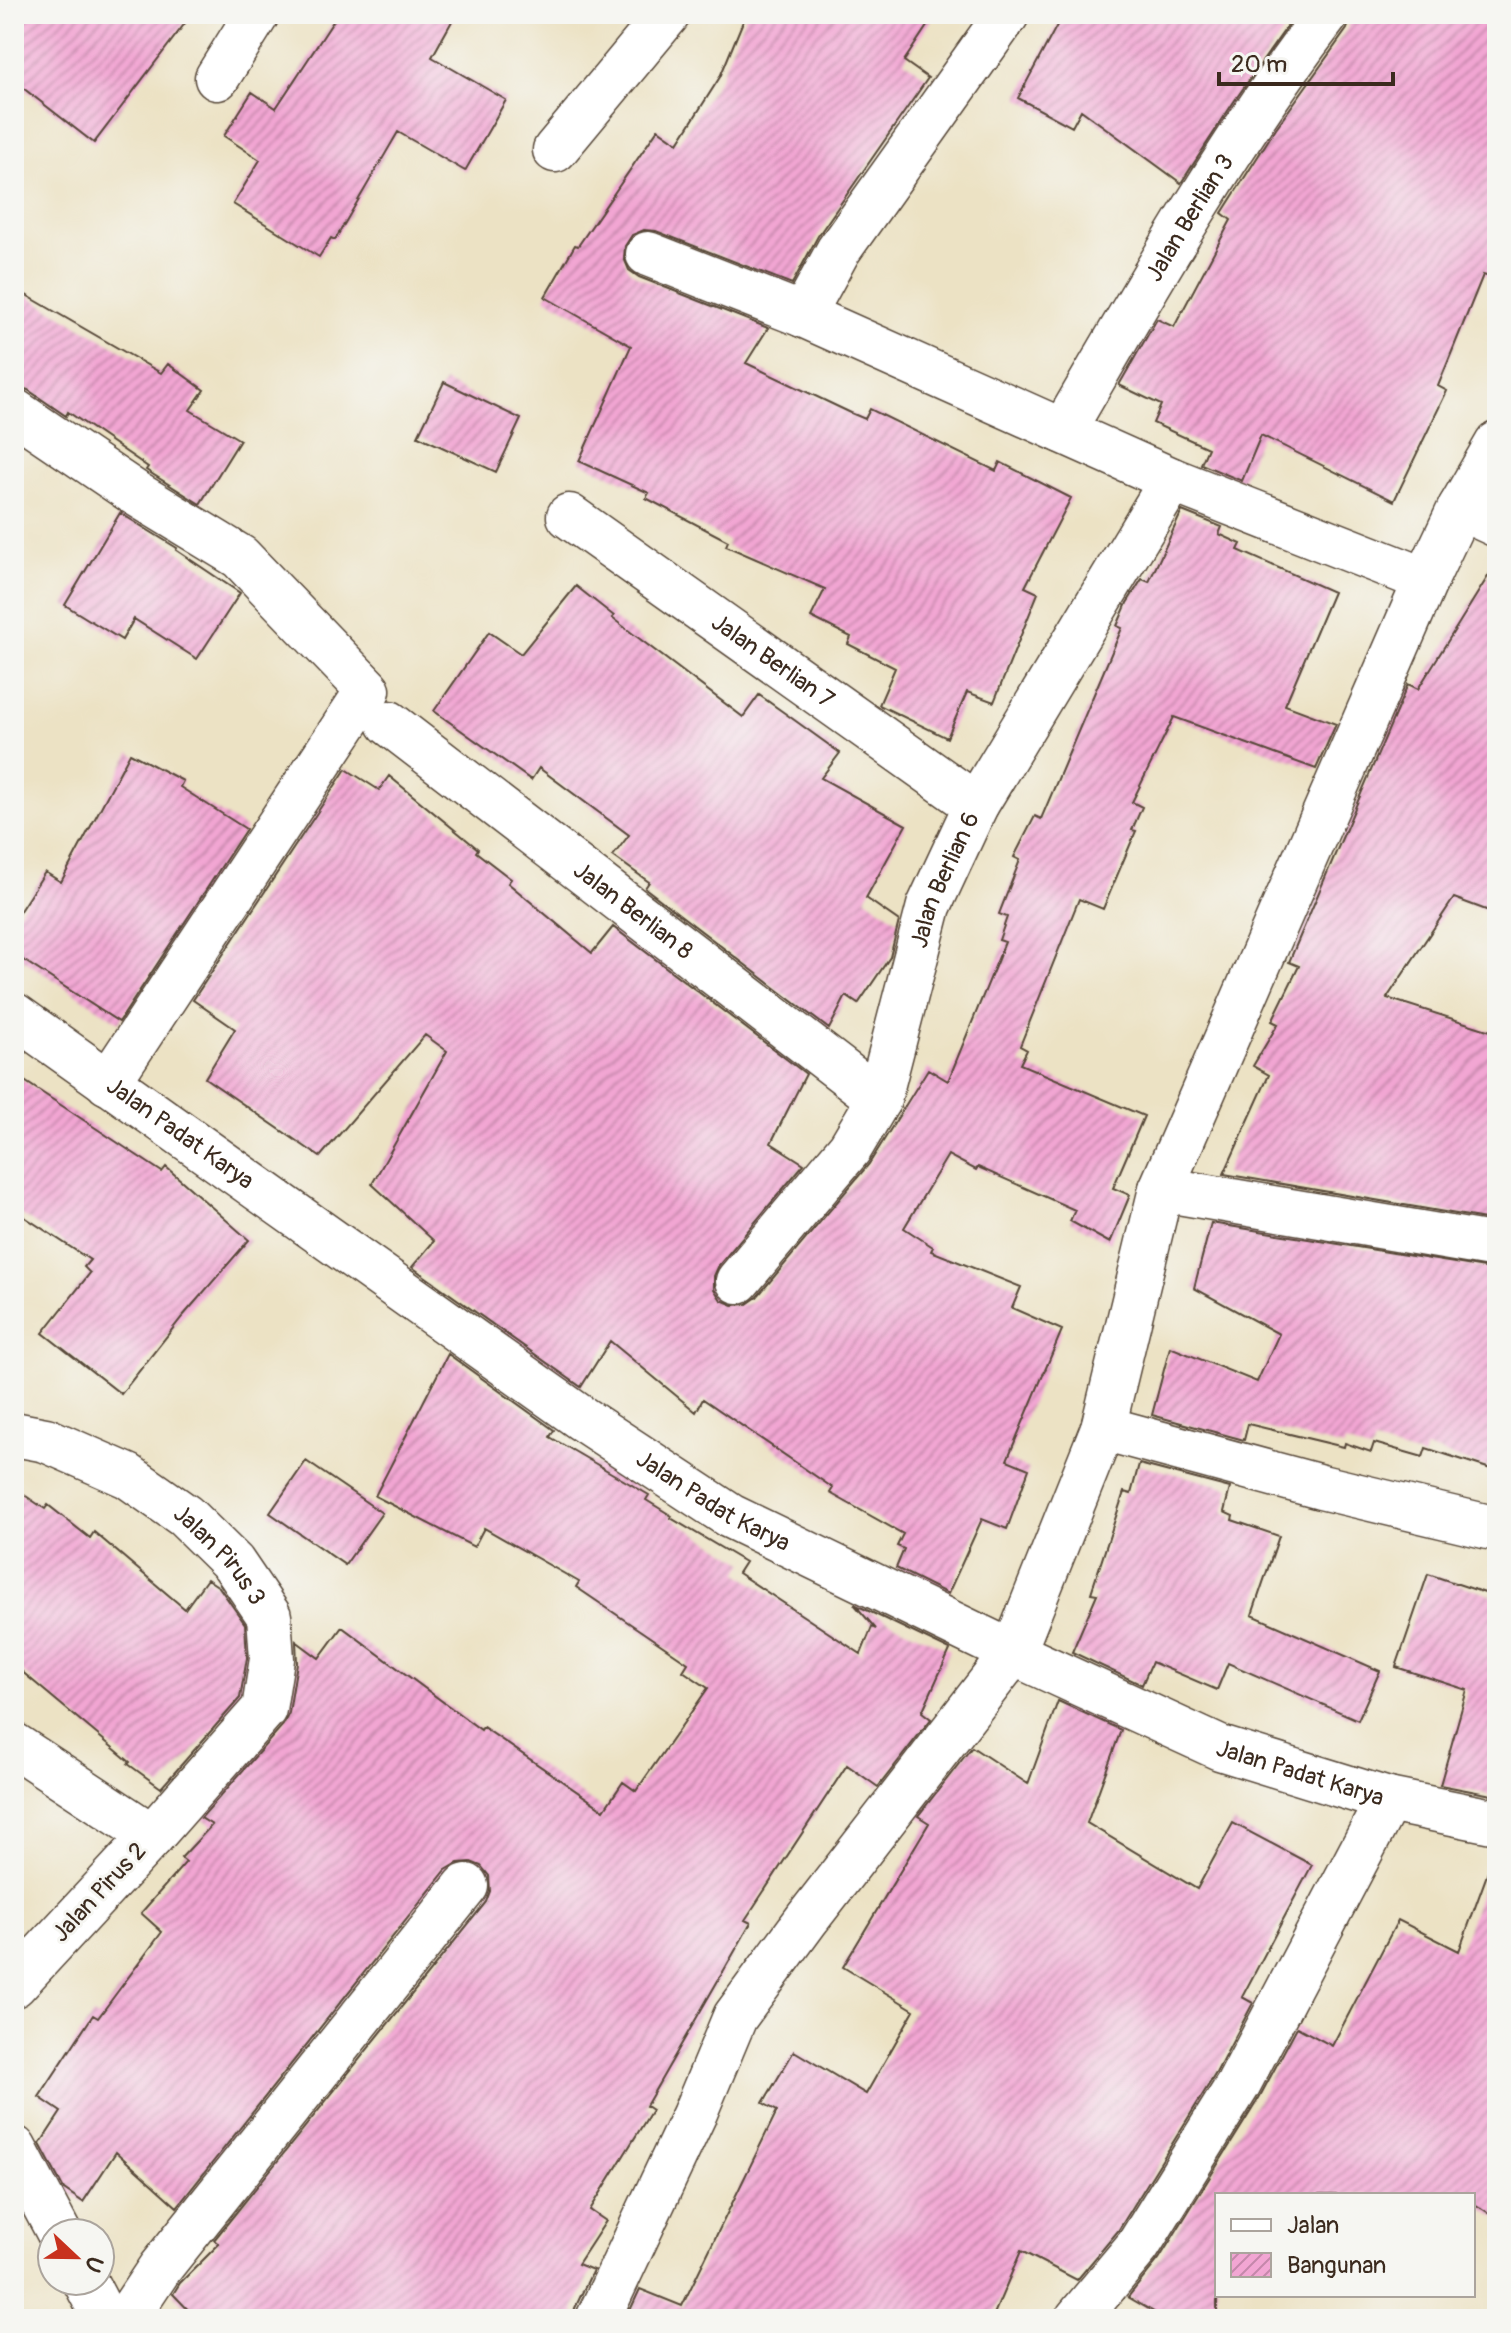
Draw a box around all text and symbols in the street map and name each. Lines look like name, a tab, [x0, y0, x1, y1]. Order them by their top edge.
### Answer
scale bar	[1219, 36, 1393, 86]
text: 20 m	[1231, 50, 1287, 79]
street label: Jalan Berlian 3	[1140, 149, 1240, 287]
street label: Jalan Berlian 7	[706, 608, 840, 715]
street label: Jalan Berlian 6	[905, 807, 986, 951]
street label: Jalan Berlian 8	[567, 856, 699, 966]
street label: Jalan Padat Karya	[101, 1071, 259, 1196]
street label: Jalan Padat Karya	[631, 1444, 795, 1558]
street label: Jalan Pirus 3	[168, 1499, 271, 1611]
street label: Jalan Padat Karya	[1213, 1734, 1387, 1813]
street label: Jalan Pirus 2	[46, 1837, 153, 1948]
legend	[1215, 2193, 1475, 2297]
text: Jalan	[1287, 2211, 1339, 2240]
north arrow	[36, 2217, 116, 2297]
text: Bangunan	[1287, 2251, 1386, 2280]
text: U	[78, 2252, 109, 2276]

